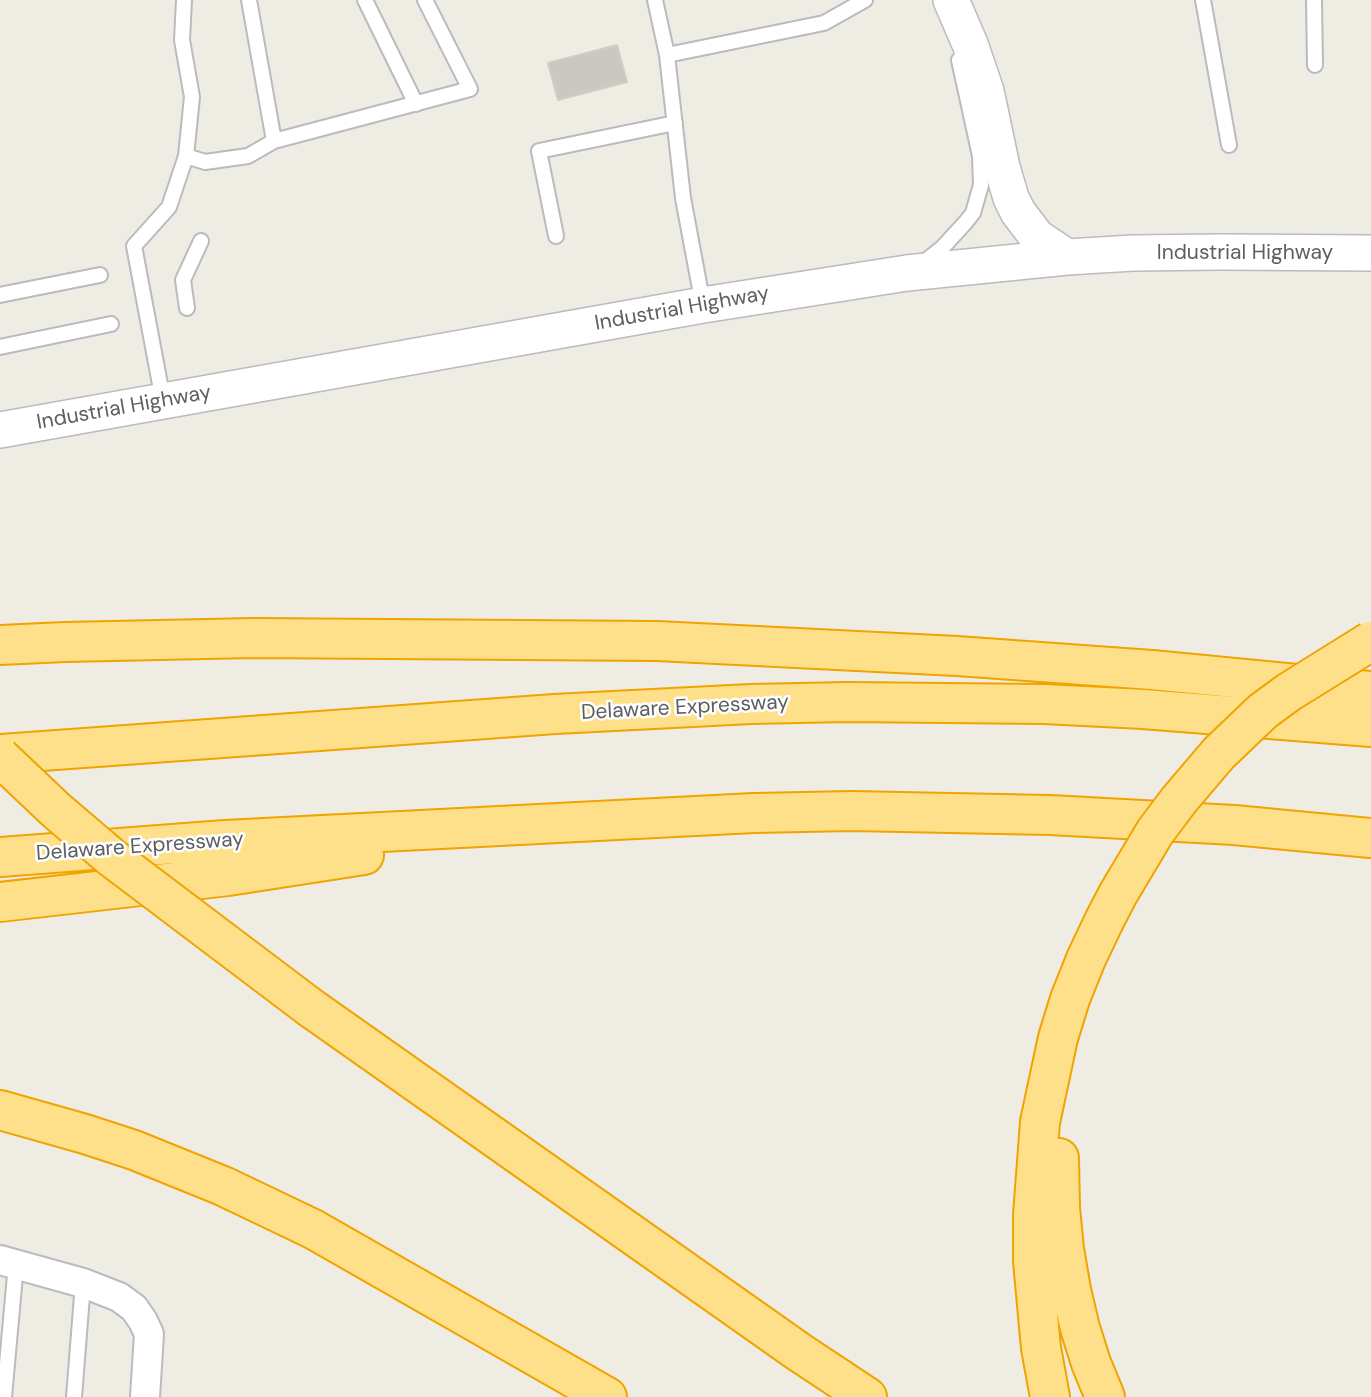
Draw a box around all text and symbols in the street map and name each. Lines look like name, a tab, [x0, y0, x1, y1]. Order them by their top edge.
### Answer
street label: Industrial Highway	[1157, 240, 1333, 266]
street label: Industrial Highway	[593, 281, 771, 337]
street label: Industrial Highway	[35, 380, 213, 436]
street label: Delaware Expressway	[580, 690, 790, 726]
street label: Delaware Expressway	[35, 827, 245, 867]

